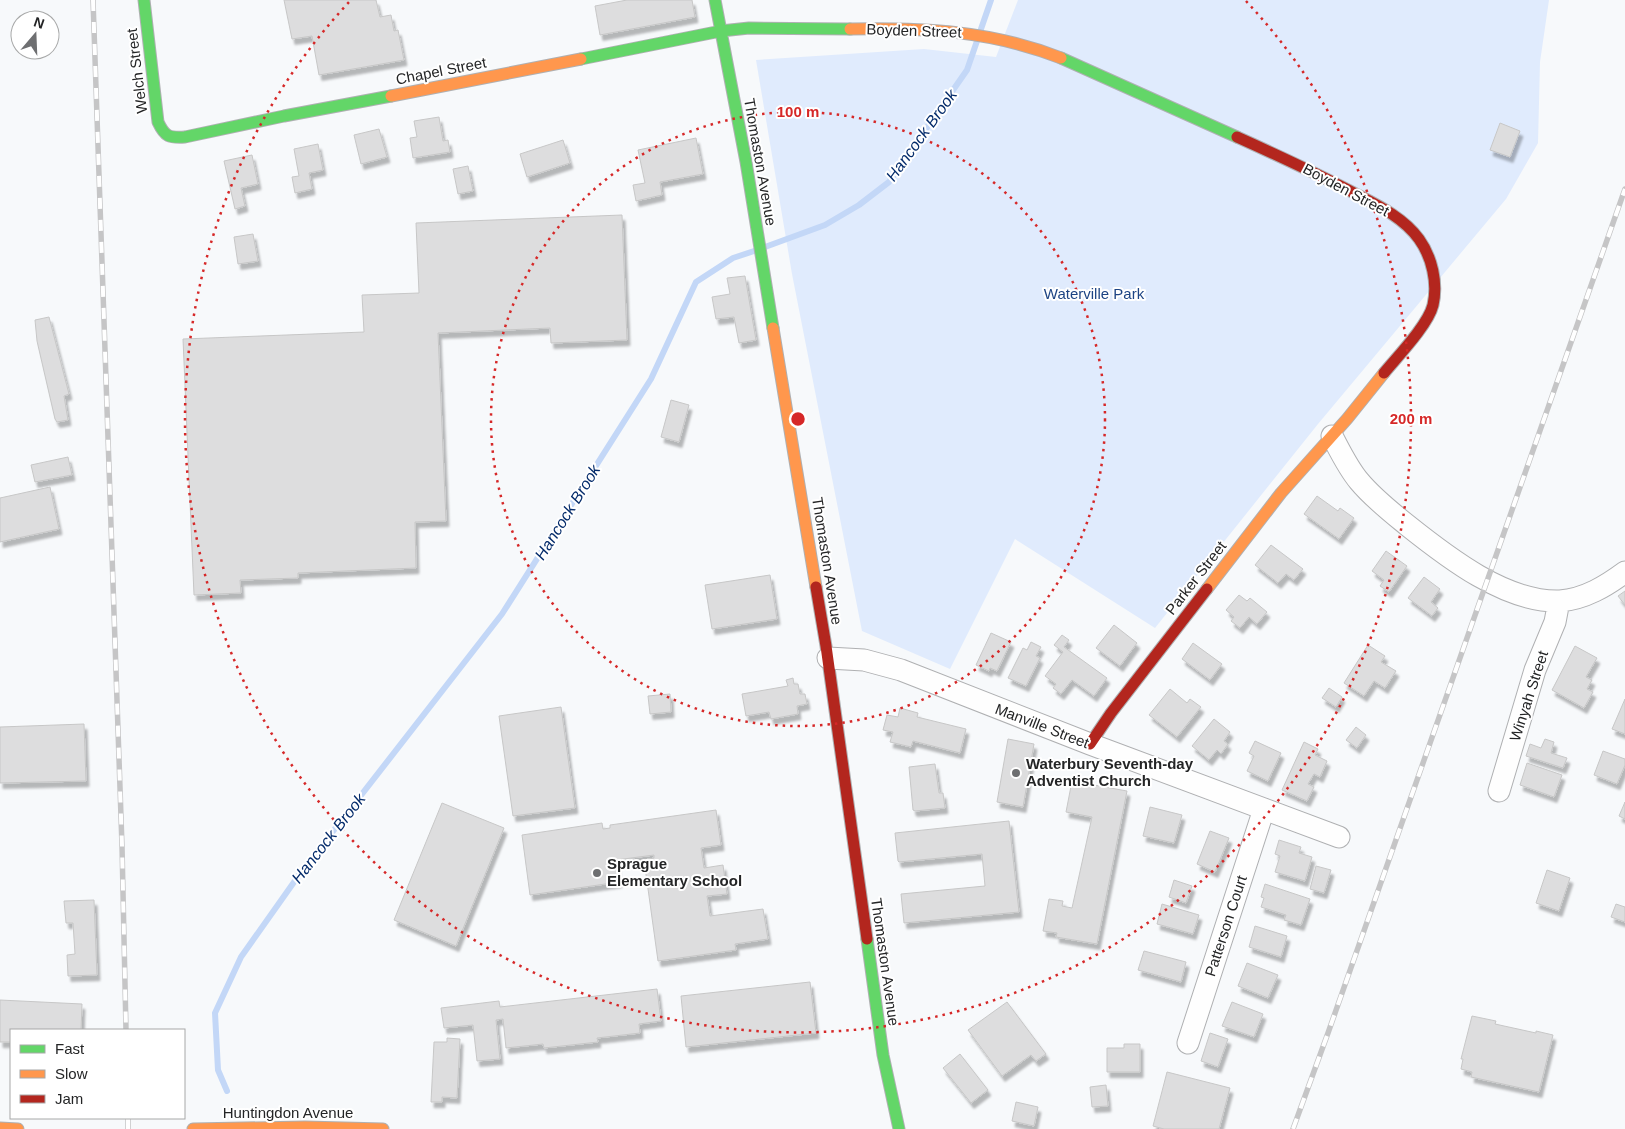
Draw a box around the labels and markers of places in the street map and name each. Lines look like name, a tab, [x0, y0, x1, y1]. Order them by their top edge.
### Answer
centre of rings	[789, 410, 807, 428]
place label: Waterbury Seventh-day Adventist Church	[1026, 755, 1194, 789]
marker: Waterbury Seventh-day Adventist Church	[1010, 767, 1022, 779]
place label: Sprague Elementary School	[607, 855, 742, 889]
marker: Sprague Elementary School	[591, 867, 603, 879]

